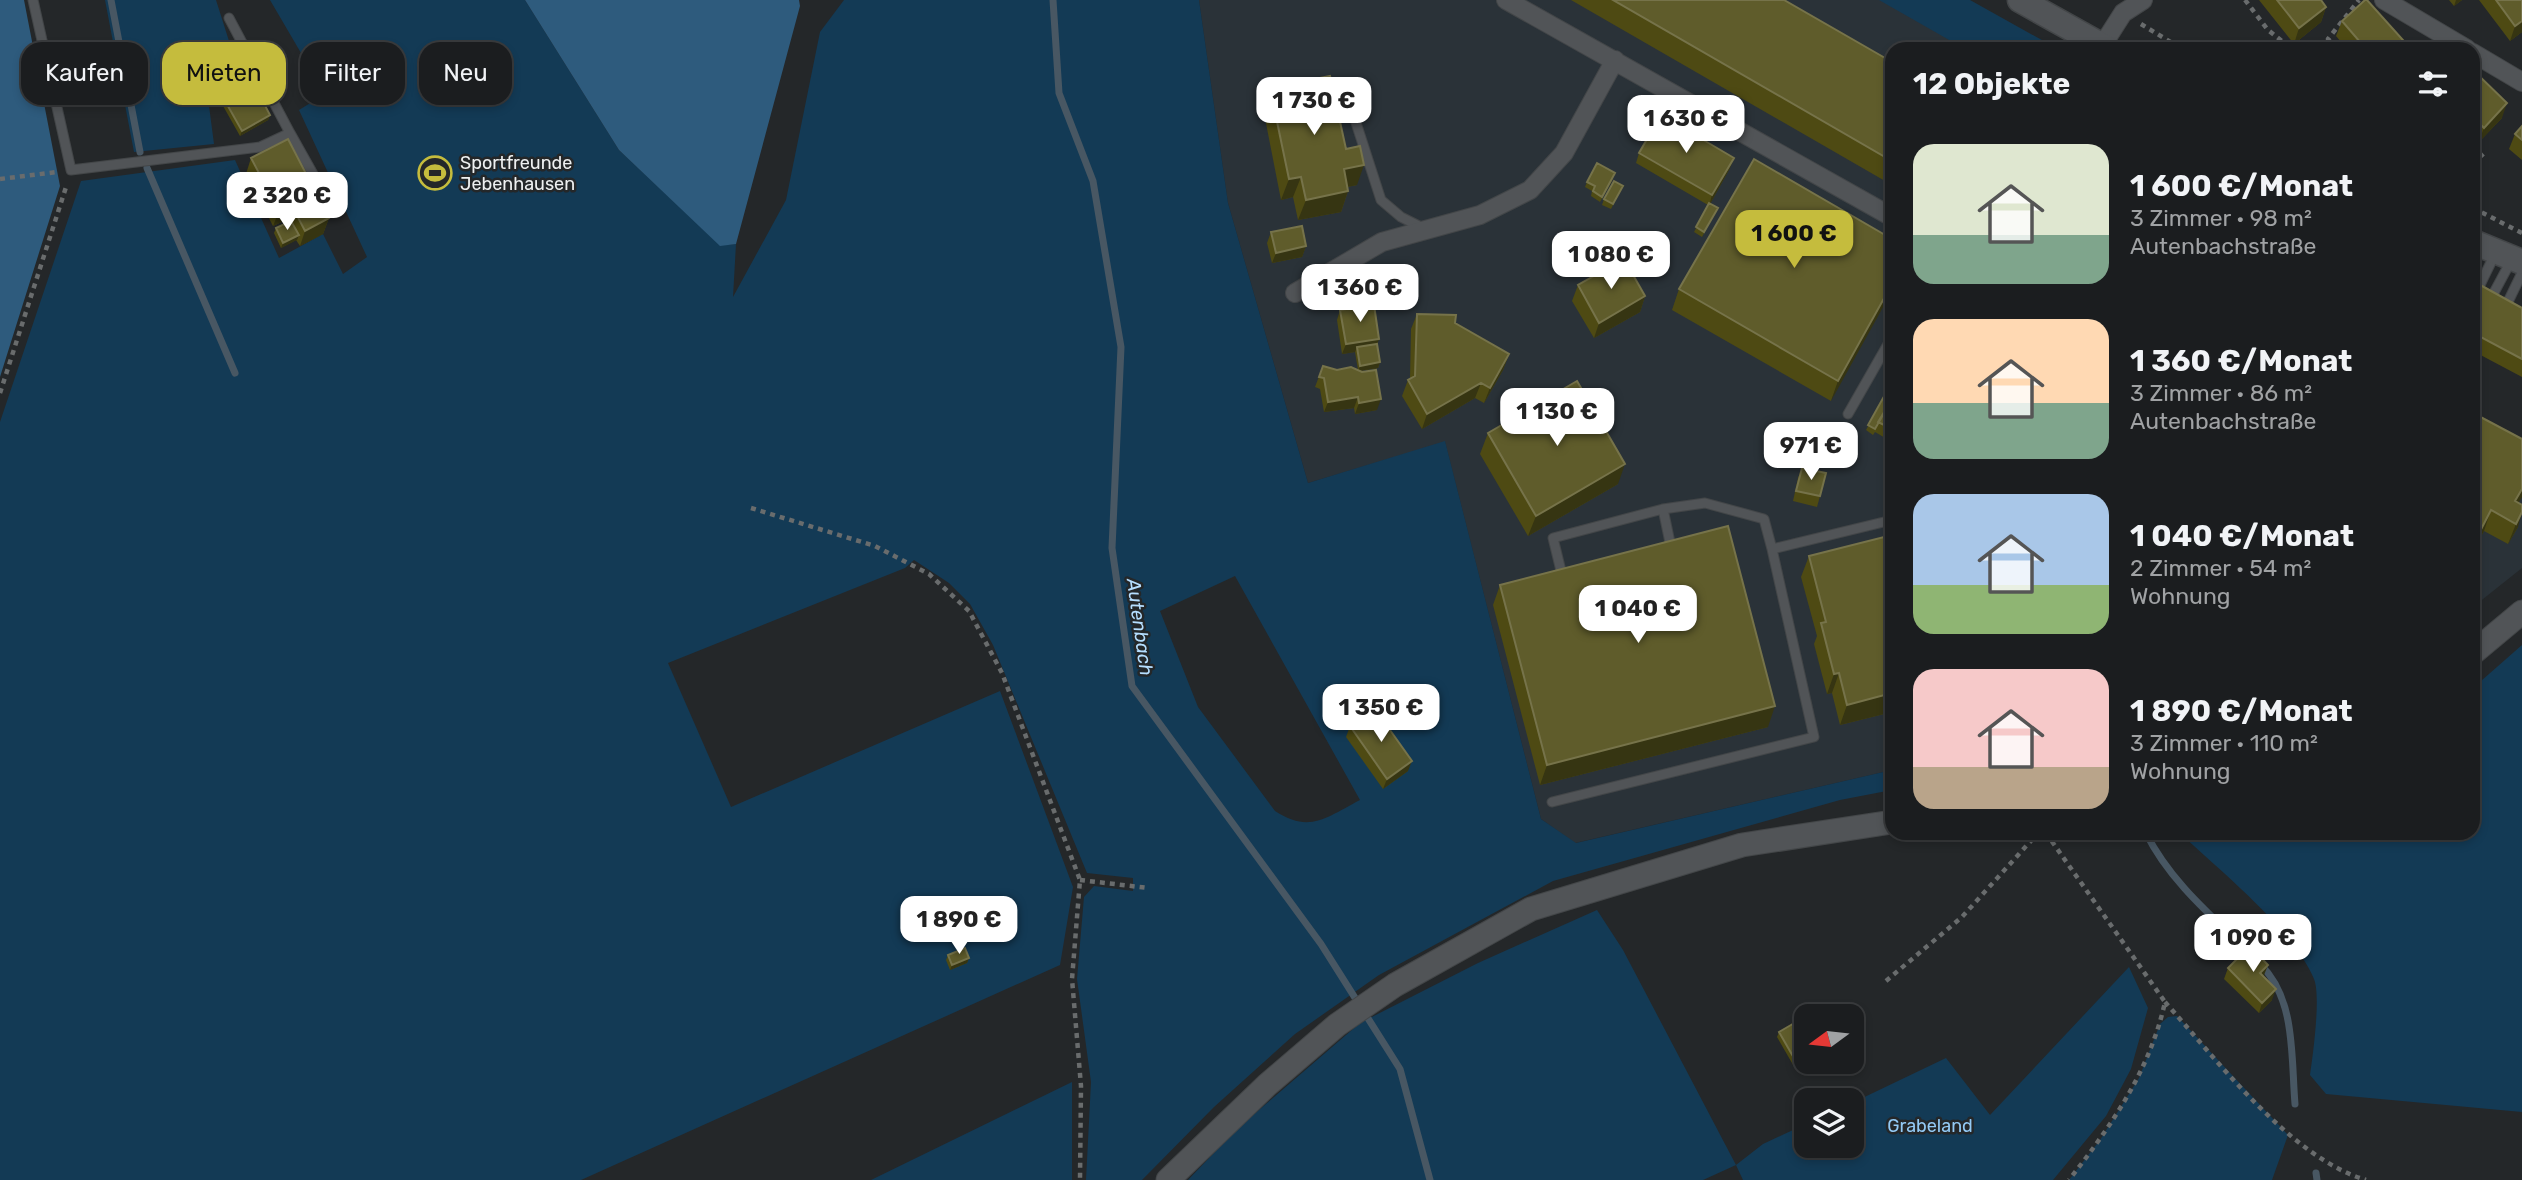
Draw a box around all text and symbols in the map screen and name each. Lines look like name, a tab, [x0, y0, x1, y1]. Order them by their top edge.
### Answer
chip: Kaufen	[21, 42, 148, 105]
chip: Mieten	[162, 42, 286, 105]
chip: Filter	[300, 42, 405, 105]
chip: Neu	[419, 42, 512, 105]
icon: filters	[2414, 65, 2452, 103]
text: 12 Objekte	[1913, 66, 2070, 102]
pin: 1 730 €	[1249, 78, 1379, 137]
text: 1 730 €	[1272, 86, 1356, 114]
pin: 1 630 €	[1621, 96, 1751, 155]
text: 1 630 €	[1643, 104, 1729, 132]
place label: Sportfreunde Jebenhausen	[460, 152, 575, 195]
sports icon: Sportfreunde Jebenhausen	[416, 154, 454, 192]
text: 1 600 €/Monat	[2130, 168, 2353, 204]
icon: home	[1969, 172, 2053, 256]
pin: 2 320 €	[222, 173, 352, 232]
text: 2 320 €	[243, 181, 331, 209]
text: 3 Zimmer · 98 m²	[2130, 204, 2312, 232]
pin: 1 600 €	[1729, 210, 1859, 270]
text: 1 600 €	[1751, 219, 1837, 247]
pin: 1 080 €	[1546, 232, 1676, 291]
text: Autenbachstraße	[2130, 232, 2316, 260]
text: 1 080 €	[1568, 240, 1654, 268]
pin: 1 360 €	[1295, 264, 1425, 324]
text: 1 360 €	[1317, 273, 1403, 301]
text: 1 360 €/Monat	[2130, 343, 2352, 379]
icon: home	[1969, 347, 2053, 431]
text: 3 Zimmer · 86 m²	[2130, 379, 2312, 407]
pin: 1 130 €	[1492, 388, 1622, 448]
text: 1 130 €	[1516, 397, 1598, 425]
text: Autenbachstraße	[2130, 407, 2316, 435]
pin: 971 €	[1762, 422, 1860, 482]
text: 971 €	[1780, 431, 1842, 459]
text: 1 040 €/Monat	[2130, 518, 2354, 554]
icon: home	[1969, 522, 2053, 606]
text: 2 Zimmer · 54 m²	[2130, 554, 2311, 582]
water label: Autenbach	[1122, 576, 1158, 677]
text: Wohnung	[2130, 582, 2231, 610]
pin: 1 040 €	[1573, 586, 1703, 645]
text: 1 040 €	[1595, 594, 1681, 622]
pin: 1 350 €	[1316, 684, 1446, 744]
text: 1 350 €	[1339, 693, 1423, 721]
text: 1 890 €/Monat	[2130, 693, 2353, 729]
icon: home	[1969, 697, 2053, 781]
text: 3 Zimmer · 110 m²	[2130, 729, 2318, 757]
text: Wohnung	[2130, 757, 2231, 785]
pin: 1 890 €	[894, 897, 1024, 956]
text: 1 890 €	[916, 905, 1002, 933]
pin: 1 090 €	[2188, 914, 2318, 974]
text: 1 090 €	[2210, 923, 2296, 951]
north arrow	[1794, 1004, 1864, 1074]
map controls	[1794, 1004, 1864, 1158]
button: layers	[1794, 1088, 1864, 1158]
park label: Grabeland	[1887, 1115, 1973, 1137]

